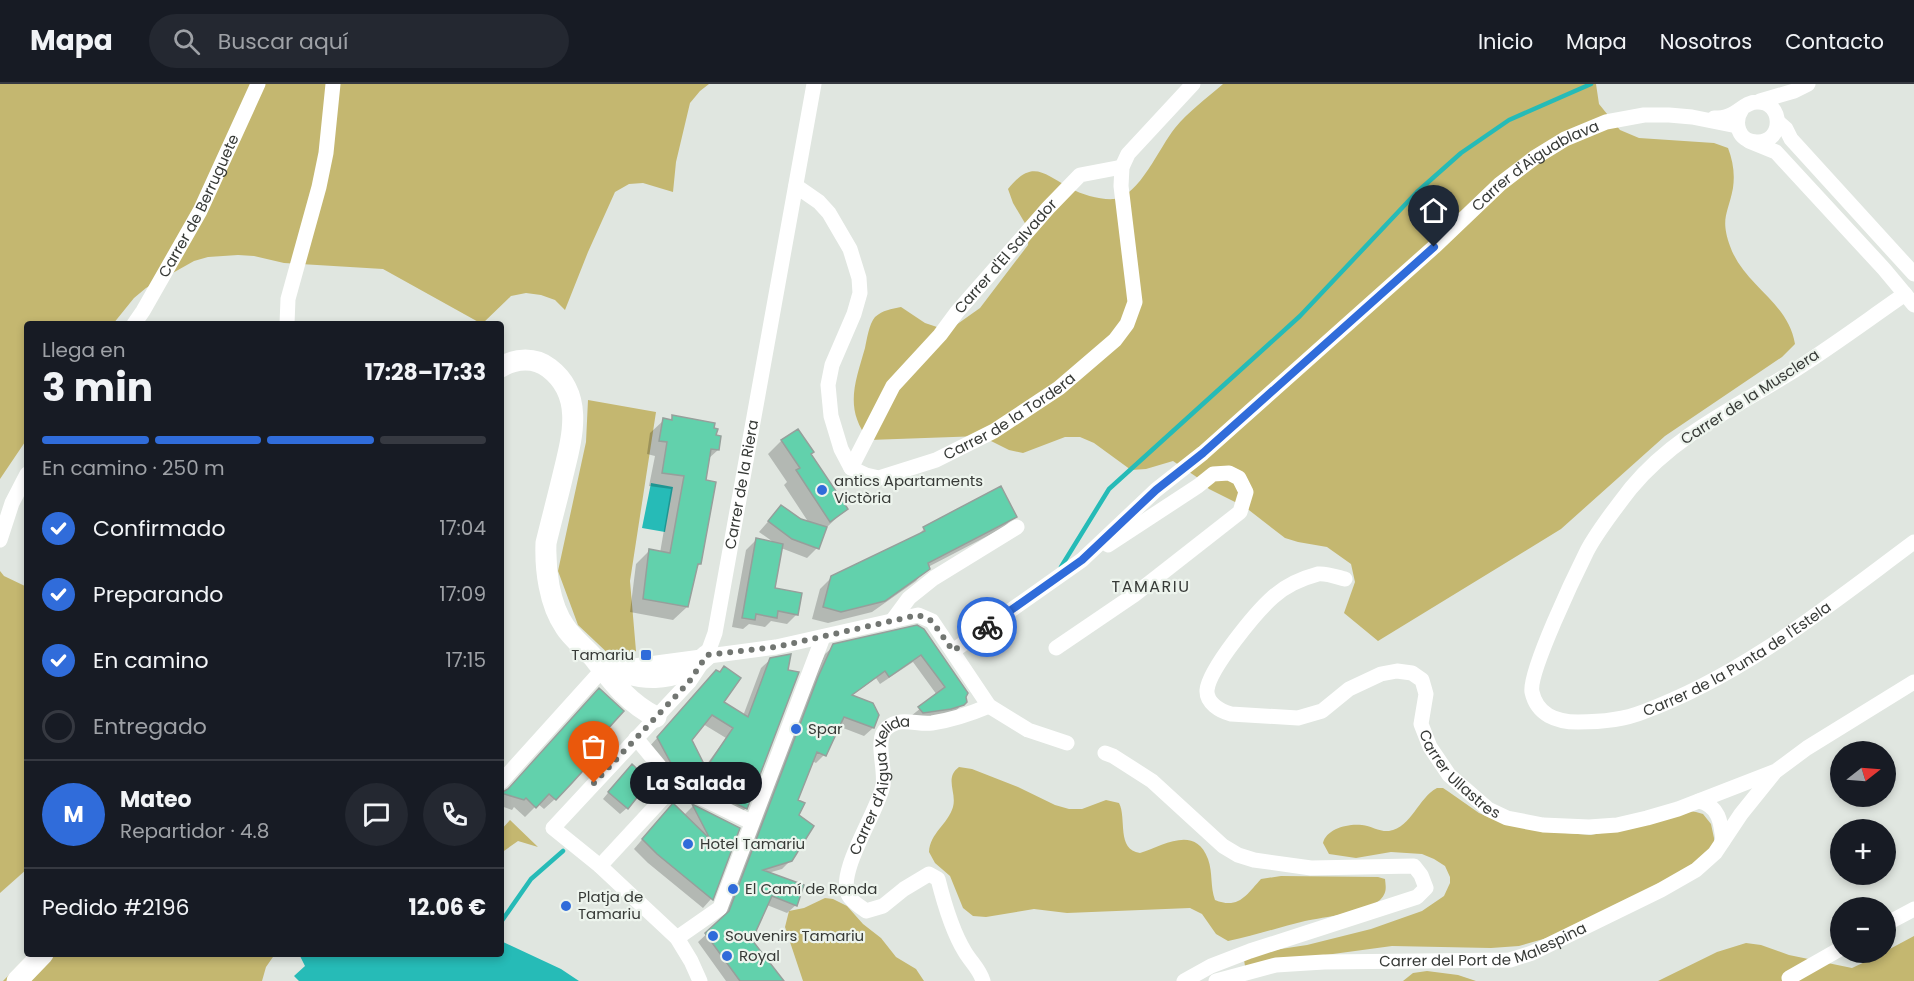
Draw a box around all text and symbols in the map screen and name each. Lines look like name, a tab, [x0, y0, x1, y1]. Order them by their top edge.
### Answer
search box	[149, 14, 569, 68]
text: Mapa	[30, 21, 113, 60]
icon: search	[170, 25, 203, 58]
text: Buscar aquí	[218, 26, 348, 57]
text: Inicio	[1478, 27, 1533, 56]
text: Mapa	[1566, 27, 1627, 56]
text: Nosotros	[1660, 27, 1752, 56]
text: Contacto	[1785, 27, 1884, 56]
street label: Carrer d'Aiguablava	[1467, 115, 1602, 216]
street label: Carrer de Berruguete	[153, 131, 244, 281]
pin	[1408, 185, 1459, 247]
street label: Carrer d'El Salvador	[949, 194, 1062, 318]
icon: home	[1417, 194, 1450, 227]
text: Llega en	[42, 336, 126, 364]
street label: Carrer de la Musclera	[1676, 344, 1823, 449]
text: 17:28–17:33	[365, 357, 486, 388]
text: 3 min	[42, 360, 153, 415]
street label: Carrer de la Tordera	[940, 368, 1080, 465]
street label: Carrer de la Riera	[719, 418, 763, 551]
text: En camino · 250 m	[42, 454, 225, 482]
place label: antics Apartaments Victòria	[834, 470, 983, 508]
marker: antics Apartaments Victòria	[815, 483, 829, 497]
icon: check	[42, 512, 75, 545]
text: Confirmado	[93, 513, 226, 544]
text: 17:04	[439, 514, 486, 542]
district label: TAMARIU	[1112, 575, 1190, 598]
icon: check	[42, 578, 75, 611]
text: Preparando	[93, 579, 223, 610]
text: 17:09	[439, 580, 486, 608]
street label: Carrer de la Punta de l'Estela	[1640, 596, 1835, 721]
courier	[957, 597, 1017, 657]
icon: bike	[971, 611, 1004, 644]
icon: check	[42, 644, 75, 677]
place label: Tamariu	[571, 644, 634, 665]
text: En camino	[93, 645, 209, 676]
text: 17:15	[445, 646, 486, 674]
marker: Tamariu	[639, 648, 653, 662]
text: Entregado	[93, 711, 207, 742]
street label: Carrer d'Aigua Xelida	[844, 711, 910, 858]
place label: Spar	[808, 718, 843, 739]
pin	[568, 721, 619, 783]
marker: Spar	[789, 722, 803, 736]
street label: Carrer Ullastres	[1414, 726, 1504, 823]
icon: bag	[577, 730, 610, 763]
north arrow	[1830, 741, 1896, 807]
map controls	[1830, 741, 1896, 963]
callout: La Salada	[630, 762, 762, 804]
text: La Salada	[646, 769, 746, 797]
button: chat	[345, 783, 408, 846]
button: phone	[423, 783, 486, 846]
text: Mateo	[120, 784, 192, 815]
text: M	[63, 799, 84, 830]
text: Repartidor · 4.8	[120, 817, 269, 845]
button: +	[1830, 819, 1896, 885]
place label: Hotel Tamariu	[700, 833, 805, 854]
marker: Hotel Tamariu	[681, 837, 695, 851]
place label: El Camí de Ronda	[745, 878, 877, 899]
marker: El Camí de Ronda	[726, 882, 740, 896]
place label: Platja de Tamariu	[578, 886, 643, 924]
text: Pedido #2196	[42, 892, 190, 923]
text: 12.06 €	[408, 892, 486, 923]
button: −	[1830, 897, 1896, 963]
marker: Platja de Tamariu	[559, 899, 573, 913]
street label: Carrer del Port de Malespina	[1379, 917, 1590, 971]
place label: Souvenirs Tamariu	[725, 925, 864, 946]
marker: Souvenirs Tamariu	[706, 929, 720, 943]
place label: Royal	[739, 945, 780, 966]
marker: Royal	[720, 949, 734, 963]

